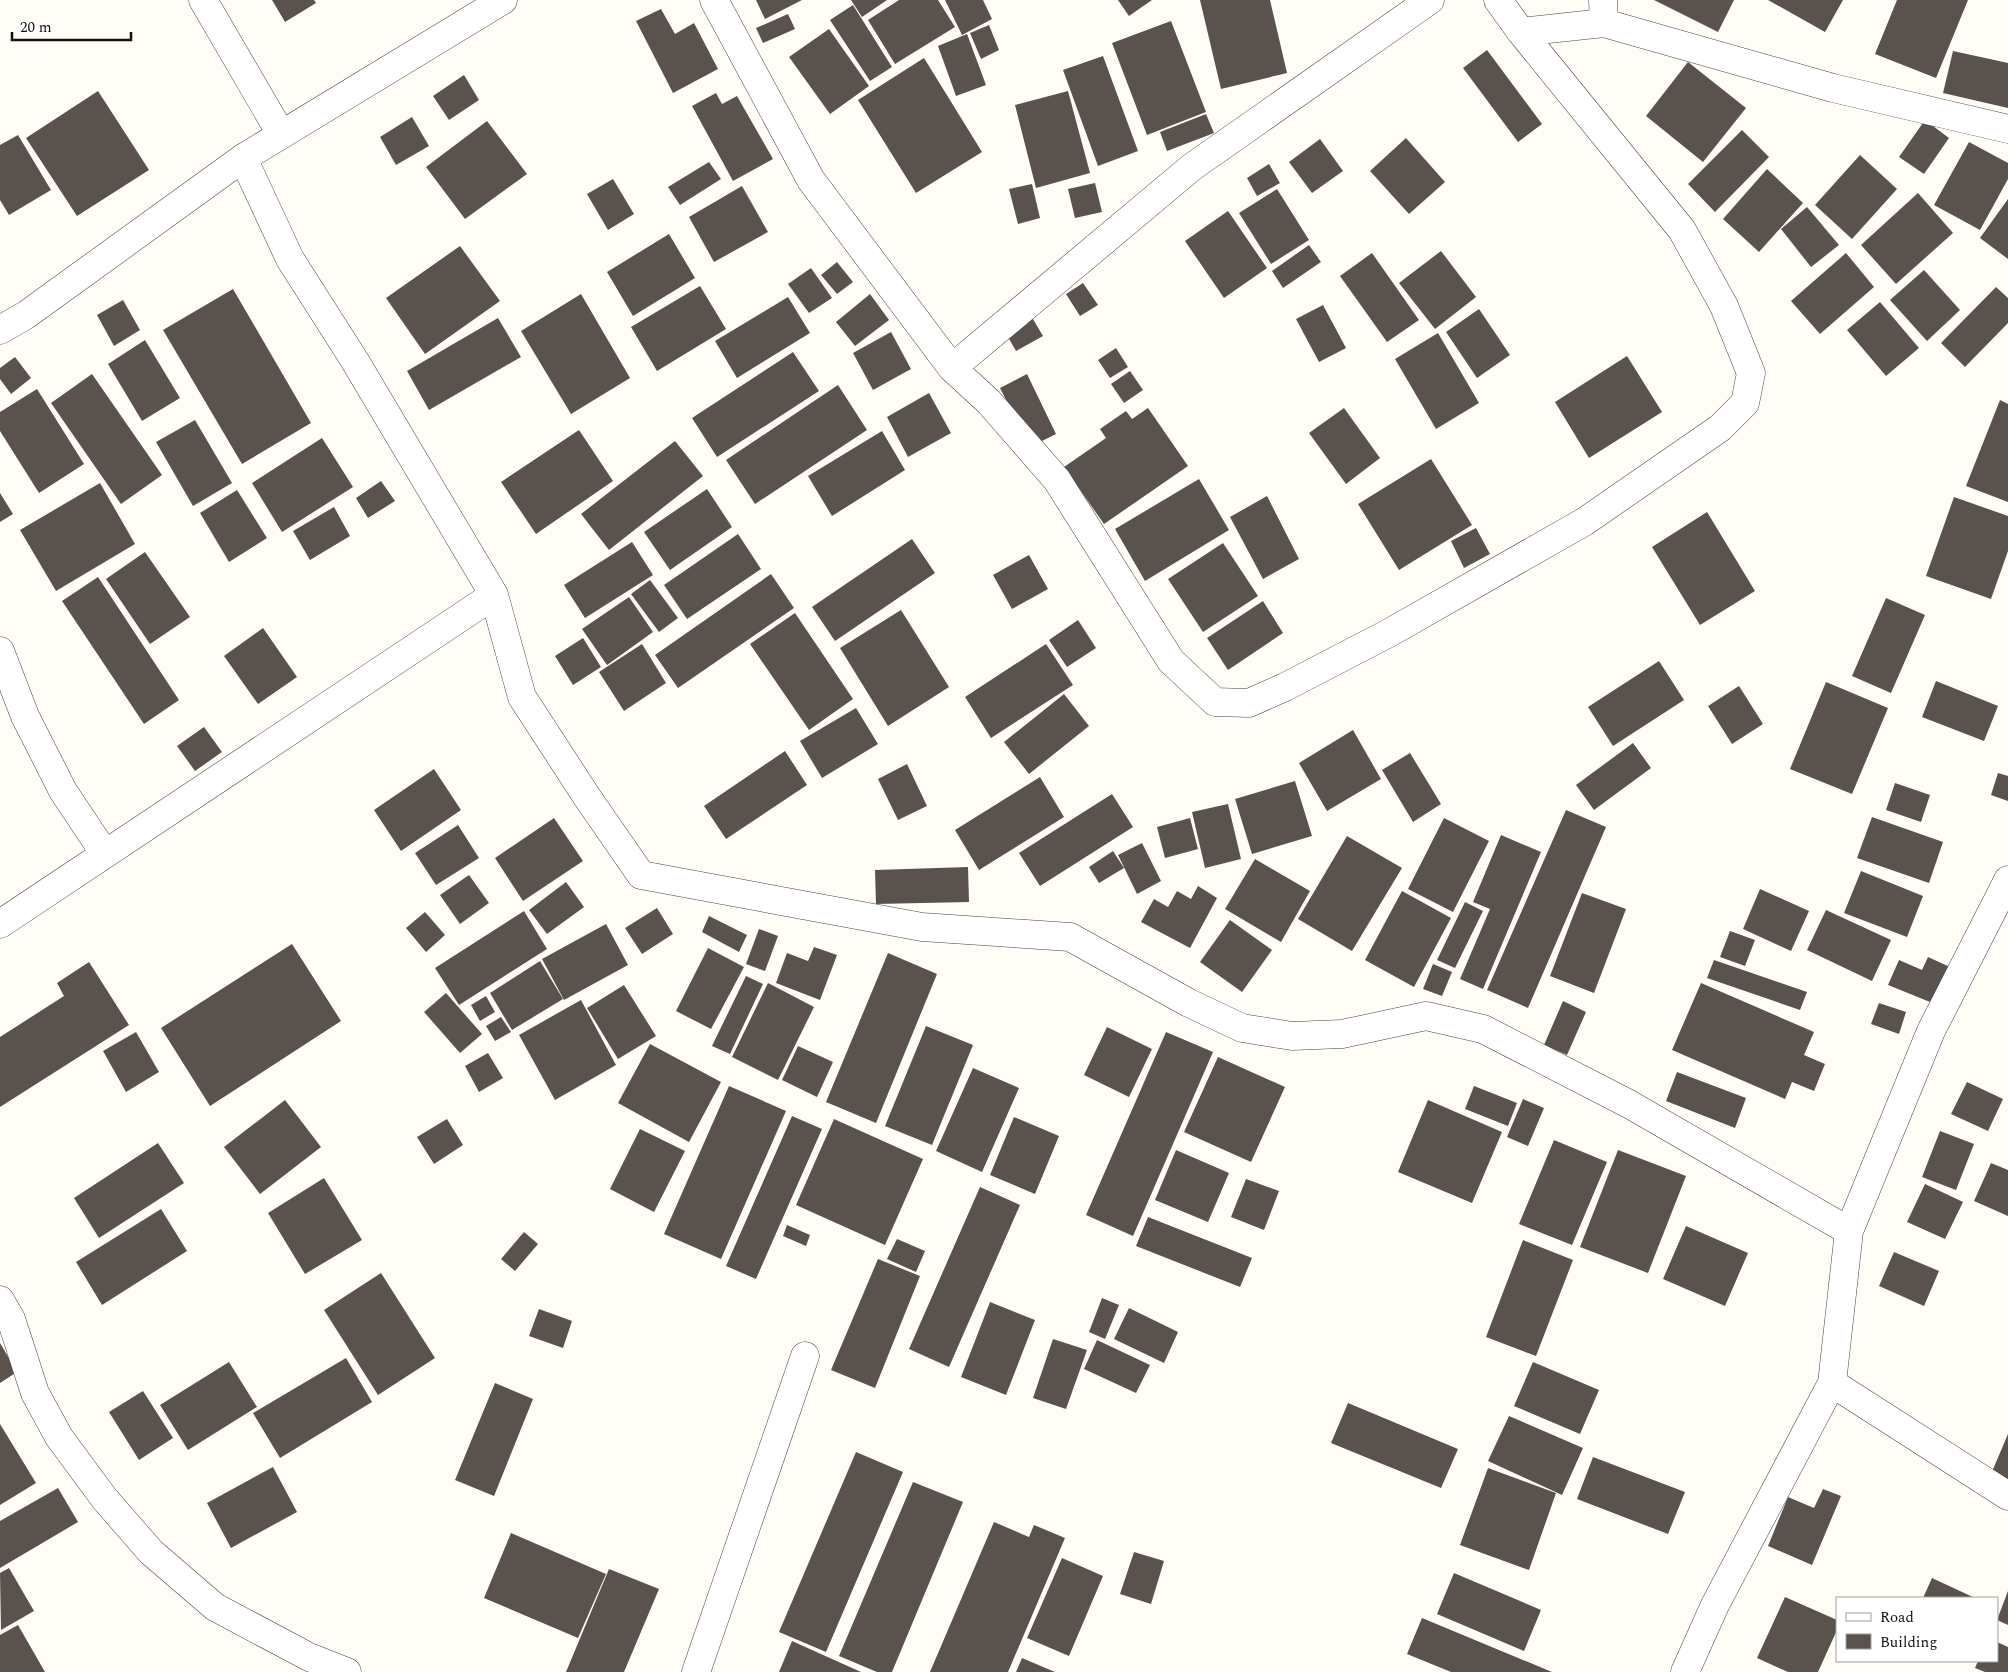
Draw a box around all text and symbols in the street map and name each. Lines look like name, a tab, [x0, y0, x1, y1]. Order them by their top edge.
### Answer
scale bar	[12, 10, 131, 42]
text: 20 m	[20, 16, 52, 39]
legend	[1836, 1597, 1998, 1662]
text: Road	[1880, 1606, 1914, 1629]
text: Building	[1880, 1631, 1937, 1654]

